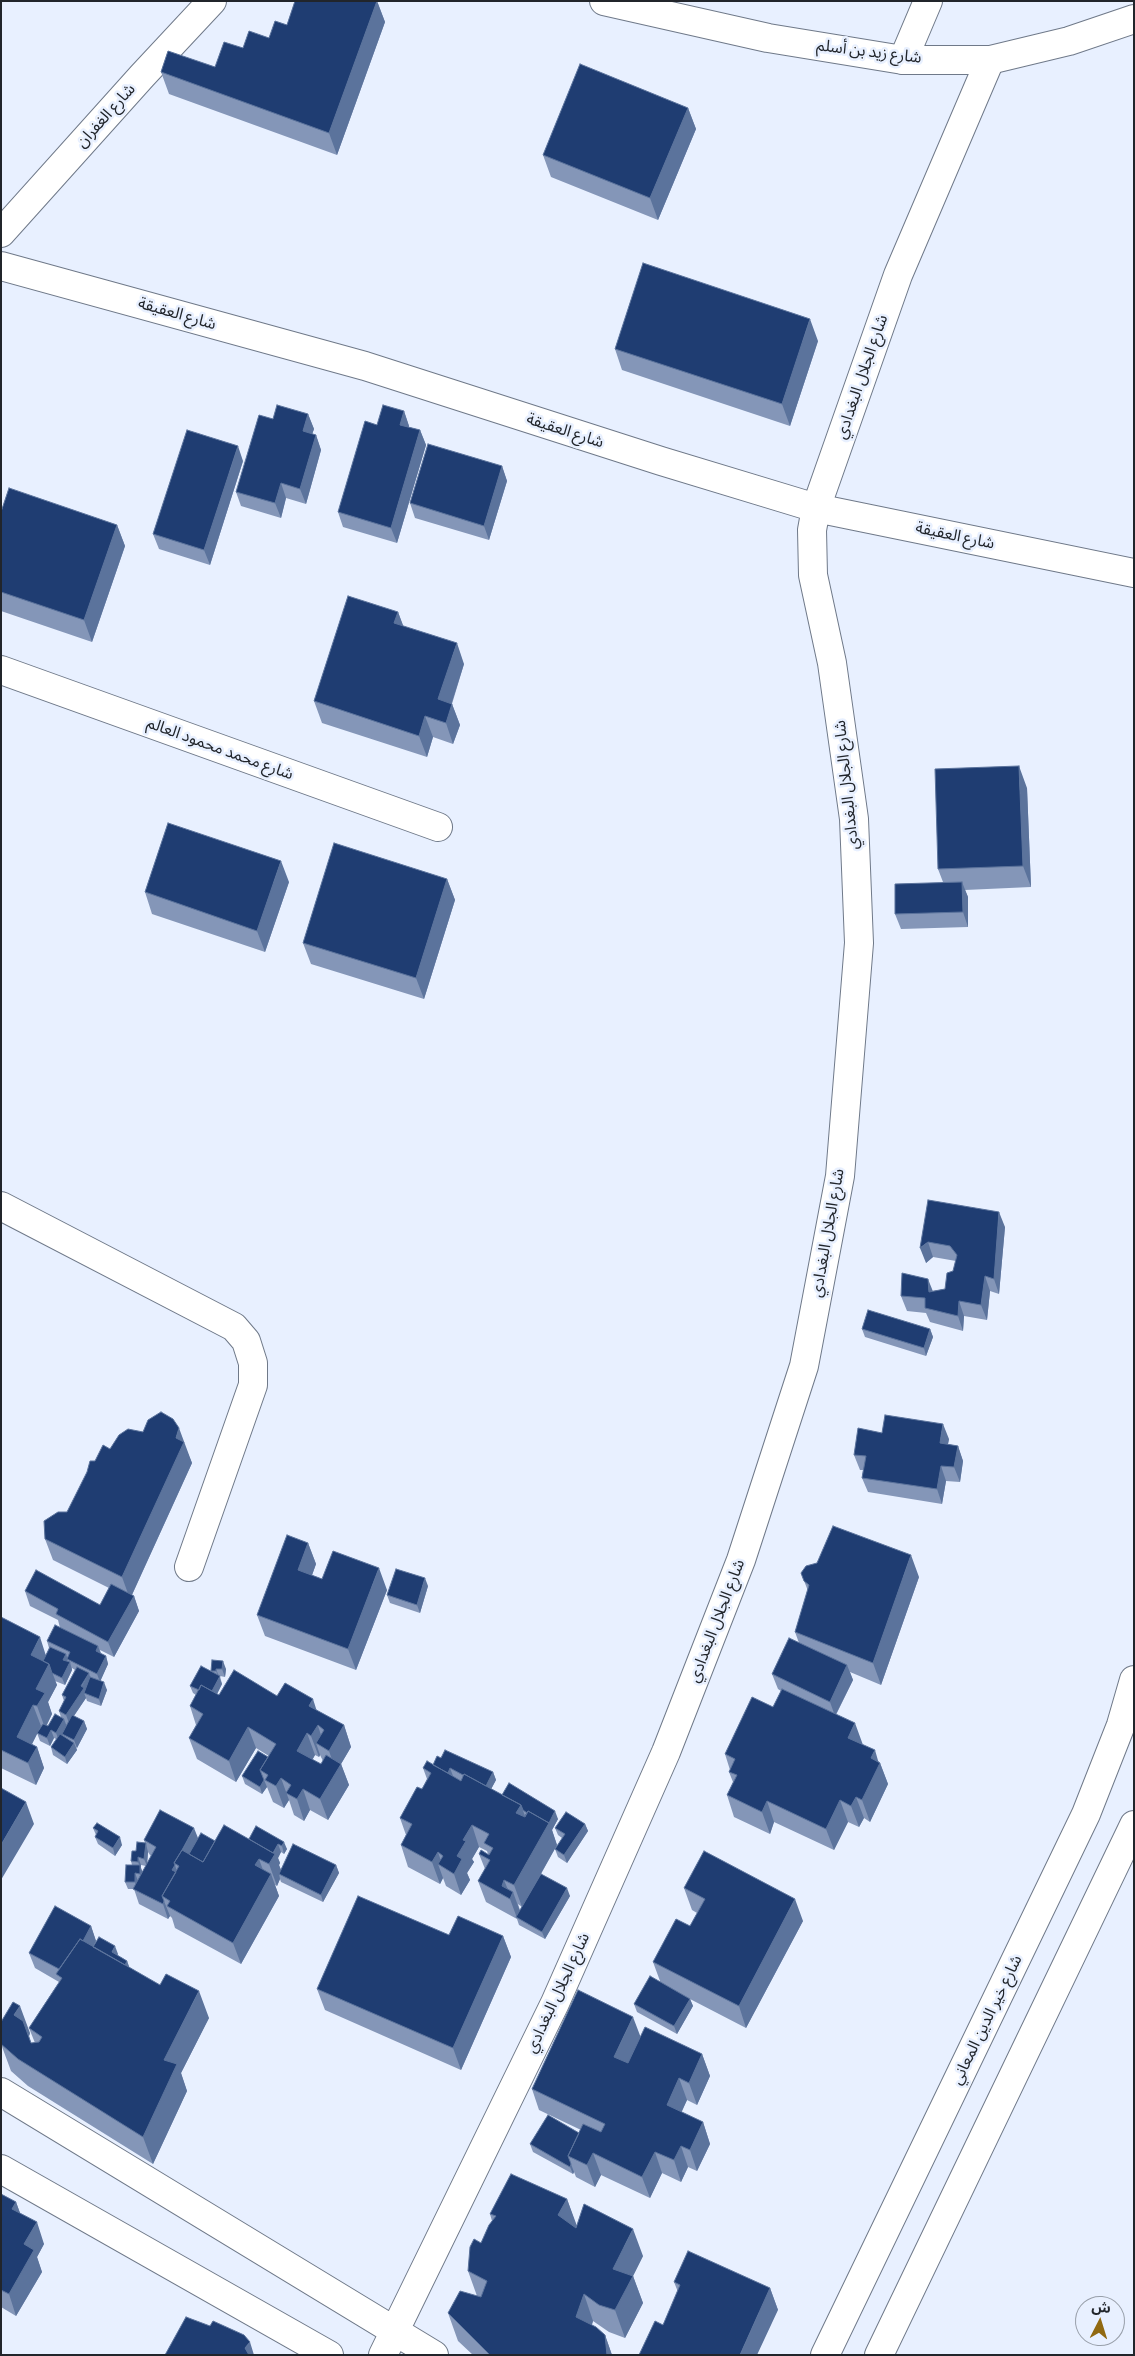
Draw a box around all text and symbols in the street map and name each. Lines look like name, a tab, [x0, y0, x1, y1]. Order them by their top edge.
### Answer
street label: شارع زيد بن أسلم	[815, 36, 923, 68]
street label: شارع الغفران	[72, 80, 140, 152]
street label: شارع العقيقة	[136, 294, 218, 334]
street label: شارع الجلال البغدادي	[832, 312, 892, 442]
street label: شارع العقيقة	[524, 409, 606, 453]
street label: شارع العقيقة	[914, 518, 996, 554]
street label: شارع محمد محمود العالم	[144, 714, 296, 784]
street label: شارع الجلال البغدادي	[831, 719, 863, 851]
street label: شارع الجلال البغدادي	[807, 1167, 849, 1299]
street label: شارع الجلال البغدادي	[685, 1557, 749, 1685]
street label: شارع الجلال البغدادي	[522, 1930, 594, 2056]
street label: شارع خير الدين المعاني	[947, 1952, 1027, 2088]
north arrow	[1075, 2296, 1125, 2346]
text: ش	[1091, 2296, 1112, 2317]

